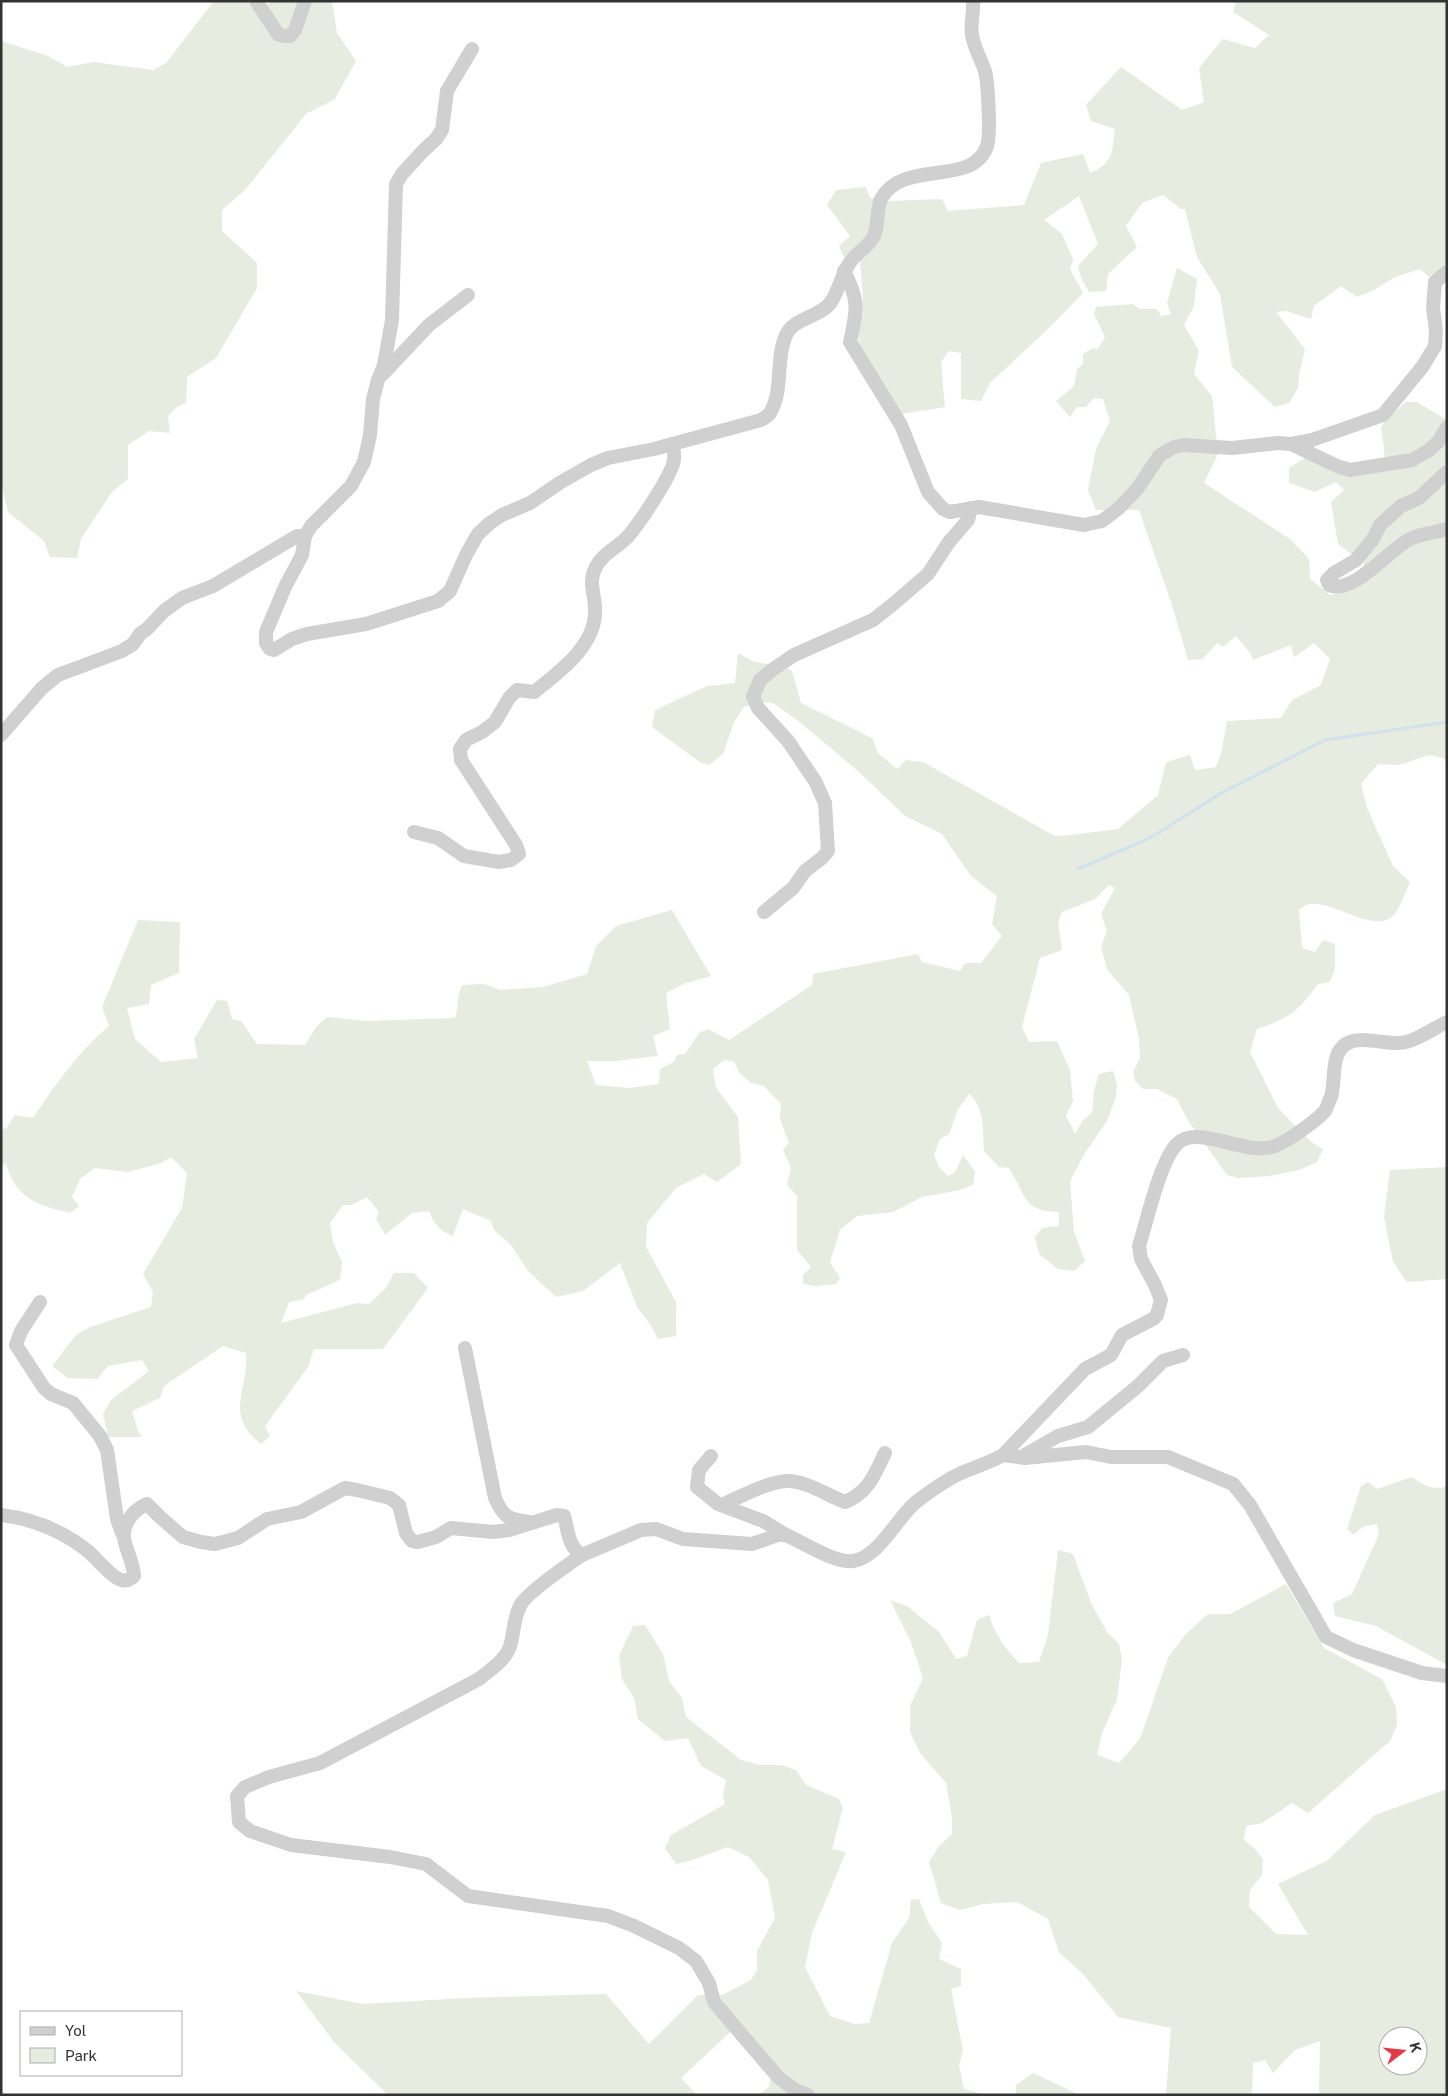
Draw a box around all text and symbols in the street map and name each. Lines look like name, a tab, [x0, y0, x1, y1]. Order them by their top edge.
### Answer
legend	[20, 2011, 182, 2076]
text: Yol	[65, 2022, 86, 2039]
north arrow	[1378, 2026, 1428, 2076]
text: K	[1406, 2040, 1425, 2054]
text: Park	[65, 2047, 97, 2064]

